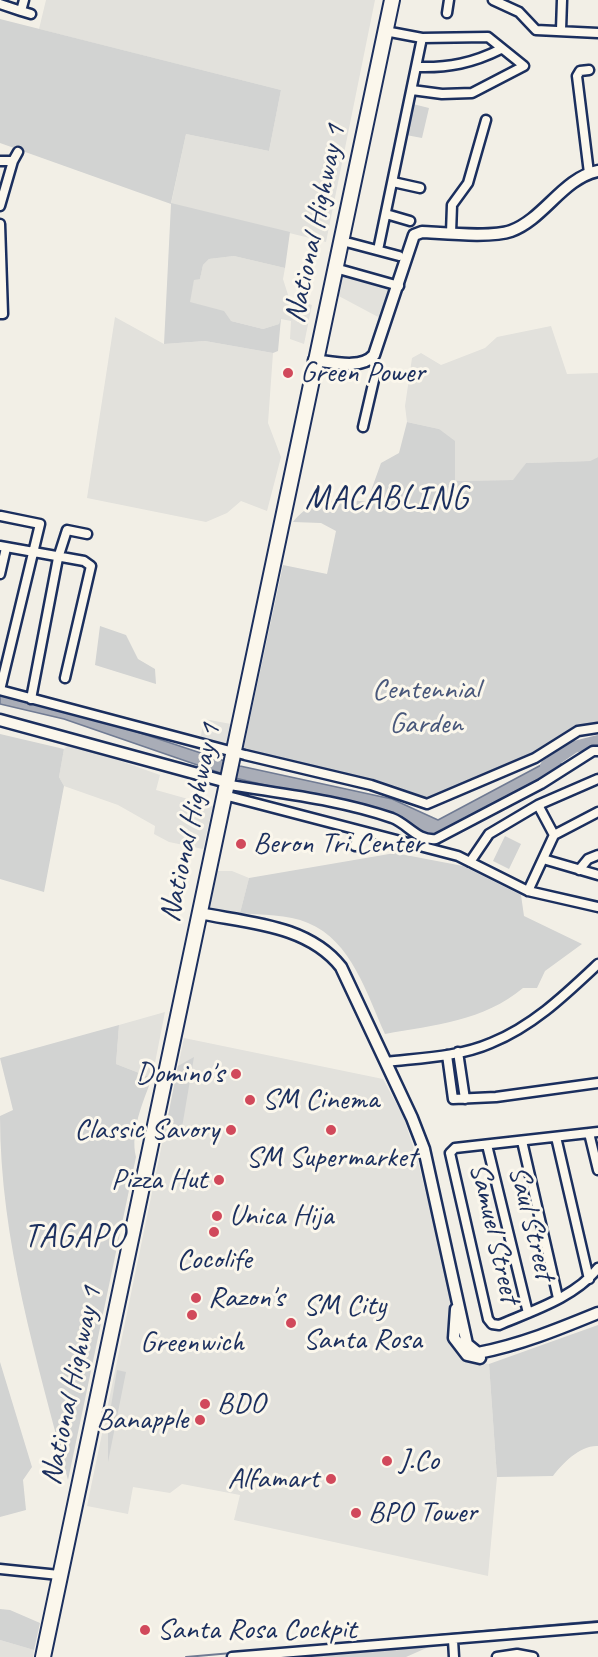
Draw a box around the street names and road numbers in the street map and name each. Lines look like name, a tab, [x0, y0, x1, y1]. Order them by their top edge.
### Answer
street label: National Highway 1	[277, 122, 355, 326]
street label: National Highway 1	[152, 721, 230, 925]
street label: Samuel Street	[460, 1159, 528, 1307]
street label: Saul Street	[499, 1162, 563, 1284]
street label: National Highway 1	[33, 1284, 111, 1488]

